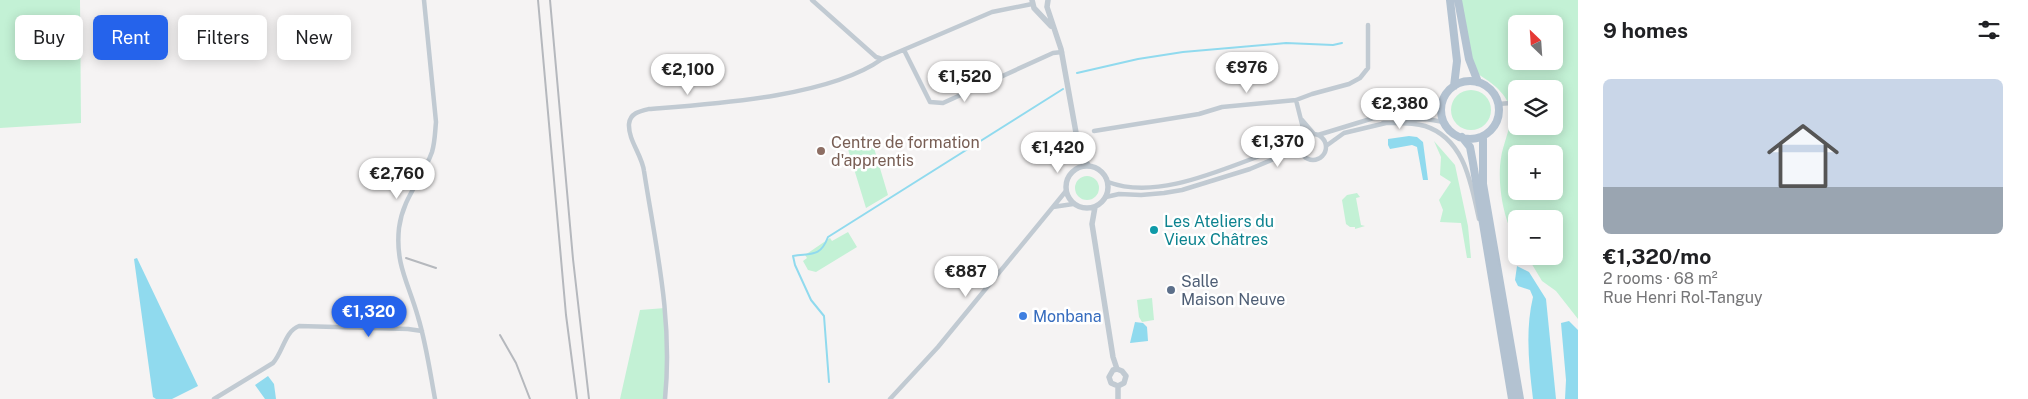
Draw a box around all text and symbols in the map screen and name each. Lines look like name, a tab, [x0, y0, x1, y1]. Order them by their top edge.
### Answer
chip: Buy	[15, 15, 83, 60]
chip: Rent	[93, 15, 168, 60]
chip: Filters	[178, 15, 267, 60]
chip: New	[277, 15, 351, 60]
north arrow	[1508, 15, 1562, 70]
map controls	[1508, 15, 1563, 265]
icon: filters	[1975, 16, 2003, 44]
text: 9 homes	[1603, 18, 1688, 43]
pin: €976	[1217, 52, 1277, 94]
pin: €2,100	[647, 54, 729, 96]
text: €976	[1226, 58, 1268, 77]
text: €2,100	[662, 60, 714, 79]
pin: €1,520	[924, 61, 1006, 103]
text: €1,520	[939, 67, 991, 86]
button: layers	[1508, 80, 1563, 135]
pin: €2,380	[1359, 88, 1441, 130]
text: €2,380	[1372, 94, 1428, 113]
icon: home	[1758, 111, 1848, 201]
pin: €1,370	[1237, 126, 1319, 168]
pin: €1,420	[1017, 132, 1099, 174]
text: €1,370	[1252, 132, 1304, 151]
place label: Centre de formation d'apprentis	[831, 133, 980, 170]
text: €1,420	[1032, 138, 1084, 157]
marker: Centre de formation d'apprentis	[815, 145, 827, 157]
button: +	[1508, 145, 1563, 200]
pin: €2,760	[356, 158, 438, 200]
text: €2,760	[370, 164, 424, 183]
button: −	[1508, 210, 1563, 265]
place label: Les Ateliers du Vieux Châtres	[1164, 212, 1274, 249]
marker: Les Ateliers du Vieux Châtres	[1148, 224, 1160, 236]
text: €1,320/mo	[1603, 244, 1711, 269]
pin: €887	[936, 256, 996, 298]
text: €887	[945, 262, 987, 281]
text: 2 rooms · 68 m²	[1603, 269, 1718, 288]
place label: Salle Maison Neuve	[1181, 272, 1285, 309]
marker: Salle Maison Neuve	[1165, 284, 1177, 296]
text: Rue Henri Rol-Tanguy	[1603, 288, 1763, 307]
pin: €1,320	[328, 296, 410, 338]
text: €1,320	[343, 302, 395, 321]
place label: Monbana	[1033, 307, 1102, 326]
marker: Monbana	[1017, 310, 1029, 322]

